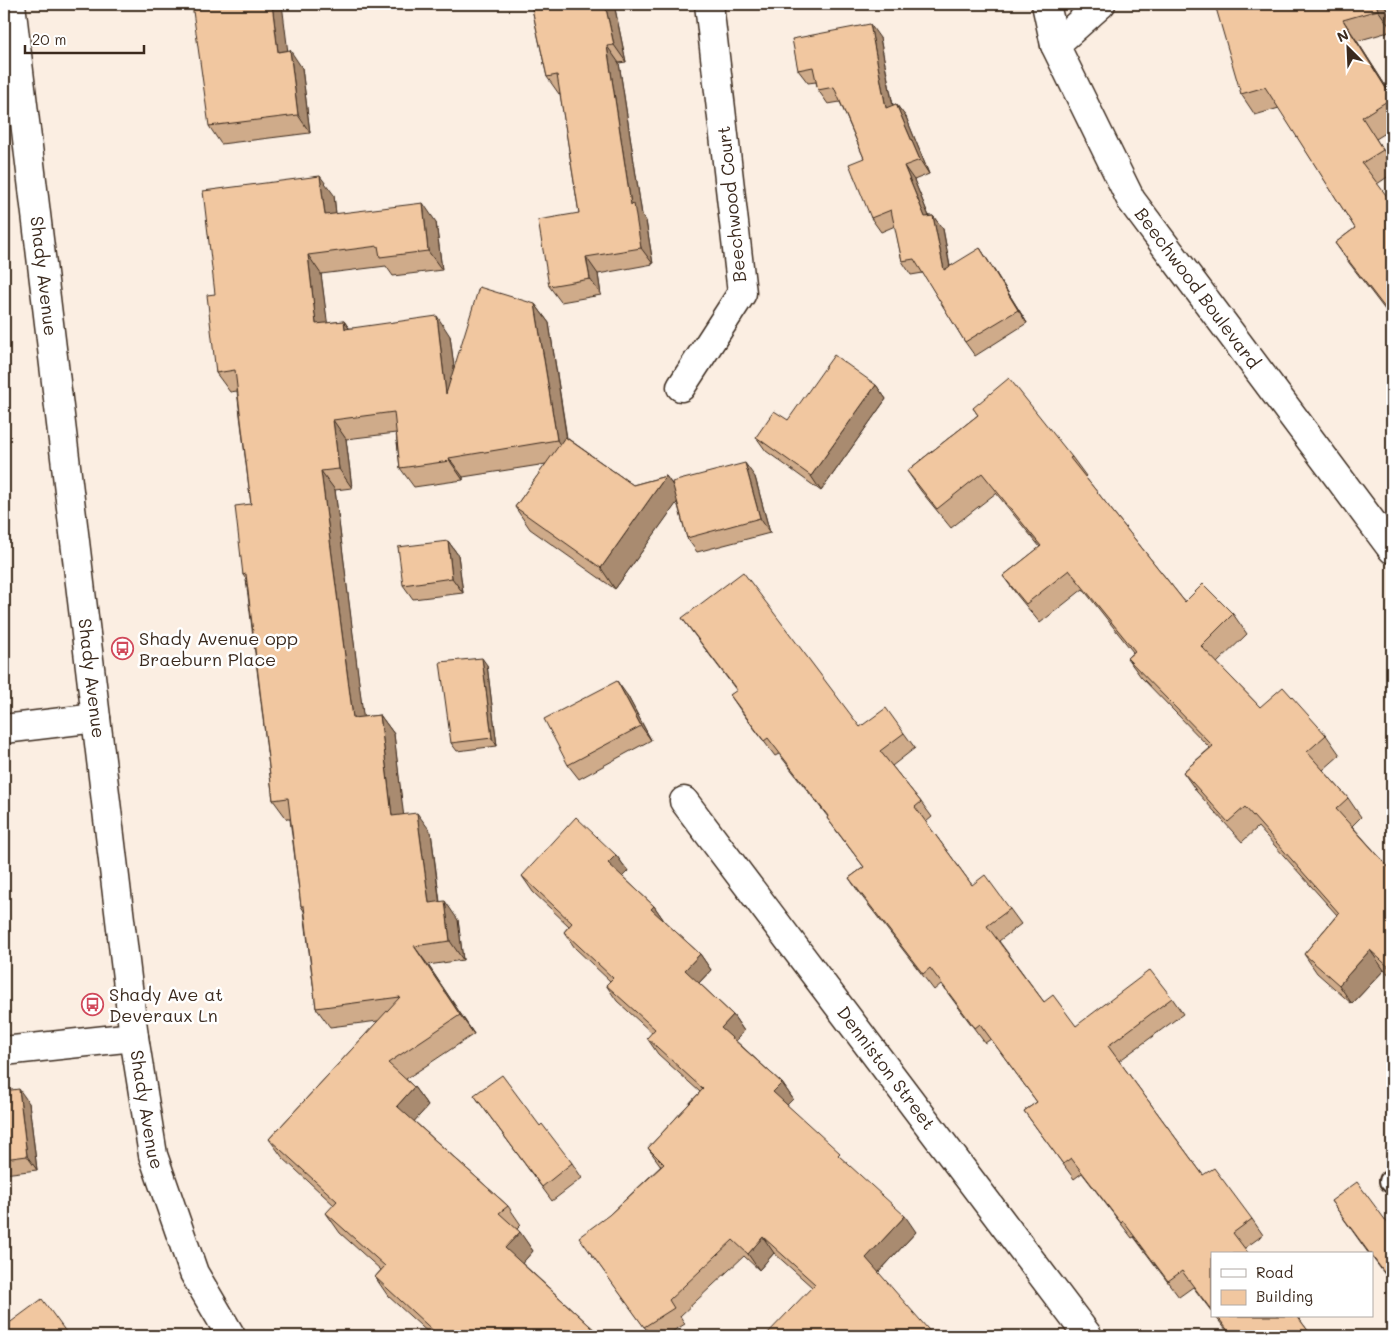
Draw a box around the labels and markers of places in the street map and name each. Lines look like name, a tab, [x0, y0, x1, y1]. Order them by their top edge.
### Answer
place label: Shady Avenue opp Braeburn Place	[139, 626, 298, 671]
bus stop icon: Shady Avenue opp Braeburn Place	[111, 637, 135, 661]
place label: Shady Ave at Deveraux Ln	[109, 982, 223, 1027]
bus stop icon: Shady Ave at Deveraux Ln	[81, 993, 105, 1017]

